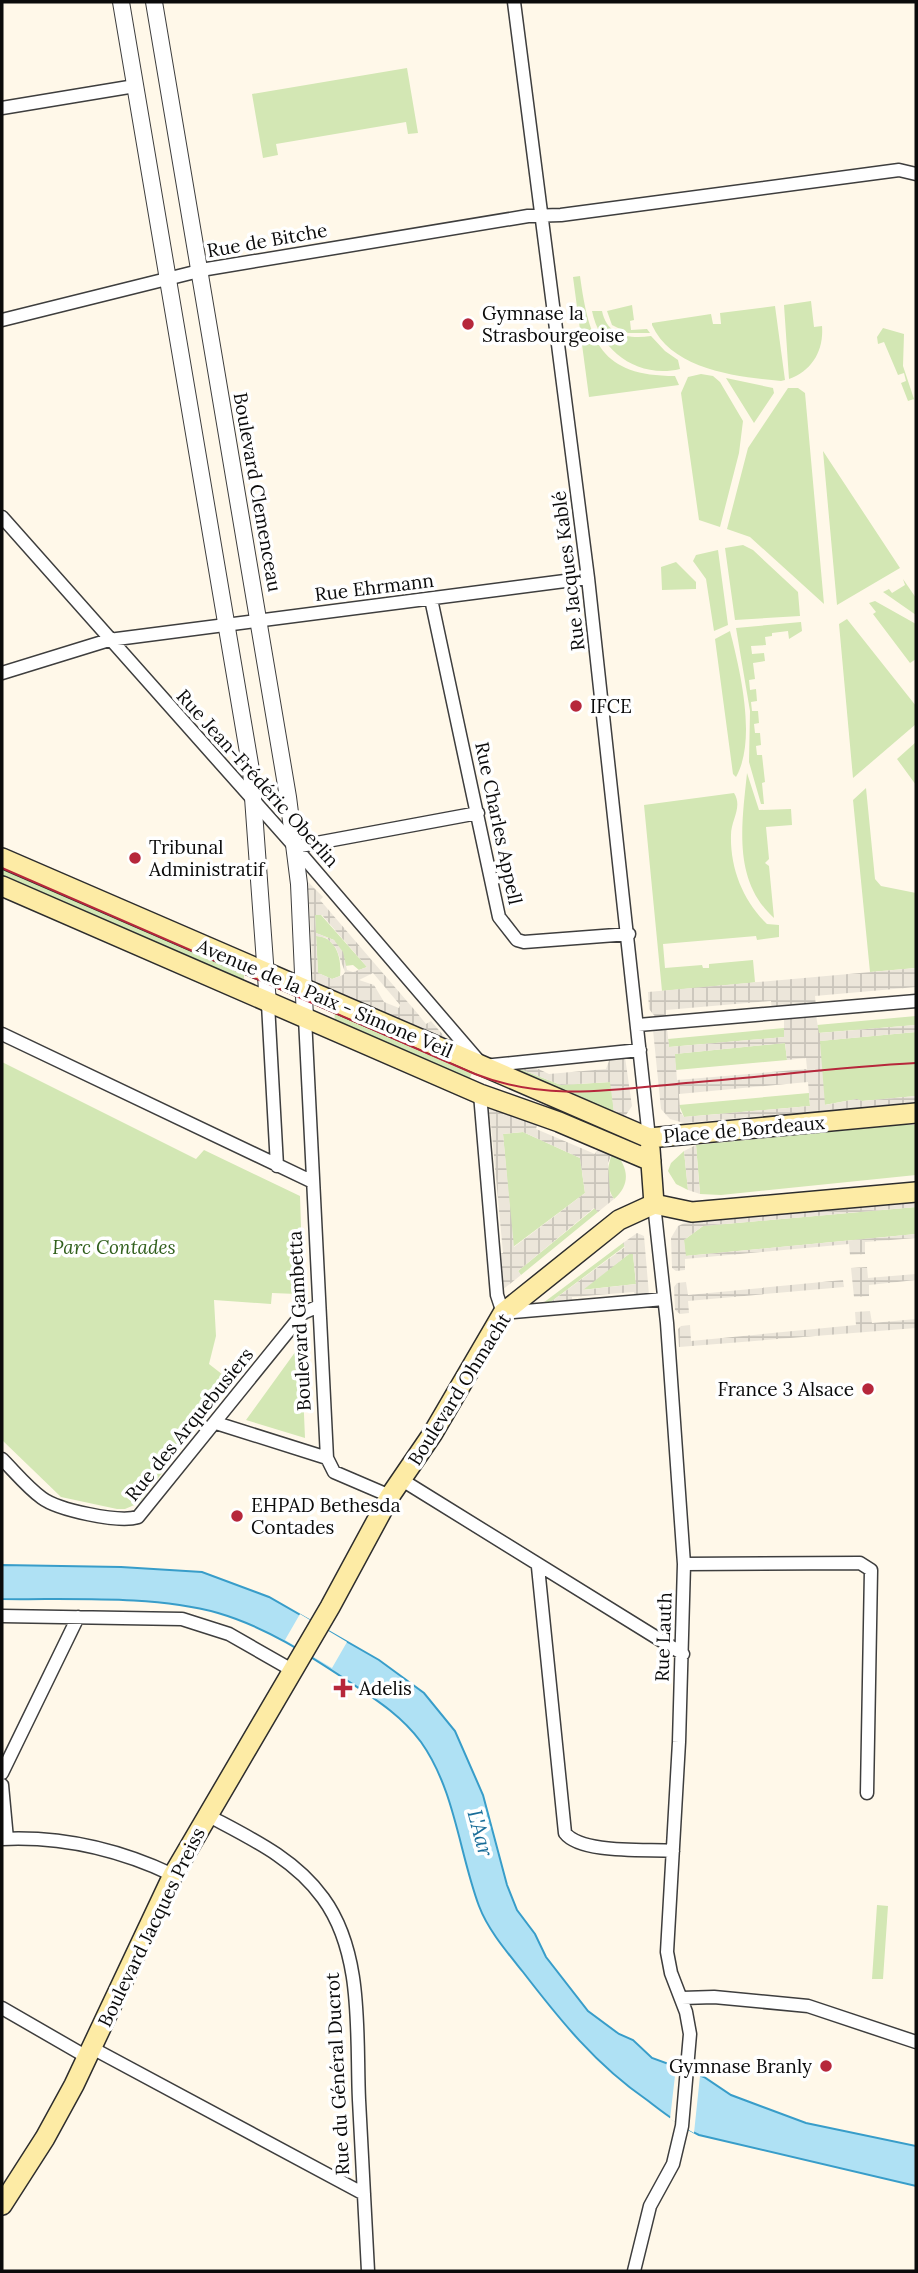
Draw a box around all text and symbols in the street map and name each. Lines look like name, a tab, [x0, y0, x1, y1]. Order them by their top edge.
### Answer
street label: Rue de Bitche	[205, 218, 329, 262]
place label: Gymnase la Strasbourgeoise	[482, 301, 625, 347]
marker: Gymnase la Strasbourgeoise	[460, 316, 476, 332]
street label: Boulevard Clemenceau	[229, 390, 287, 594]
street label: Rue Jacques Kablé	[546, 490, 590, 652]
street label: Rue Ehrmann	[313, 568, 435, 606]
street label: Rue Jean-Frédéric Oberlin	[172, 684, 344, 872]
place label: IFCE	[590, 694, 632, 718]
marker: IFCE	[568, 698, 584, 714]
street label: Rue Charles Appell	[470, 739, 528, 907]
place label: Tribunal Administratif	[148, 835, 266, 881]
marker: Tribunal Administratif	[127, 850, 143, 866]
street label: Avenue de la Paix - Simone Veil	[193, 933, 456, 1063]
street label: Place de Bordeaux	[662, 1110, 826, 1148]
street label: Boulevard Gambetta	[282, 1230, 316, 1412]
park label: Parc Contades	[52, 1235, 176, 1259]
street label: Boulevard Ohmacht	[402, 1308, 516, 1470]
street label: Rue des Arquebusiers	[120, 1342, 258, 1506]
place label: France 3 Alsace	[717, 1377, 854, 1401]
marker: France 3 Alsace	[860, 1381, 876, 1397]
place label: EHPAD Bethesda Contades	[251, 1493, 401, 1539]
marker: EHPAD Bethesda Contades	[229, 1508, 245, 1524]
street label: Rue Lauth	[649, 1592, 677, 1682]
place label: Adelis	[358, 1676, 412, 1700]
marker: Adelis	[333, 1678, 353, 1698]
water label: L'Aar	[461, 1807, 500, 1860]
street label: Boulevard Jacques Preiss	[92, 1823, 210, 2031]
street label: Rue du Général Ducrot	[320, 1971, 354, 2176]
place label: Gymnase Branly	[669, 2054, 812, 2078]
marker: Gymnase Branly	[818, 2058, 834, 2074]

